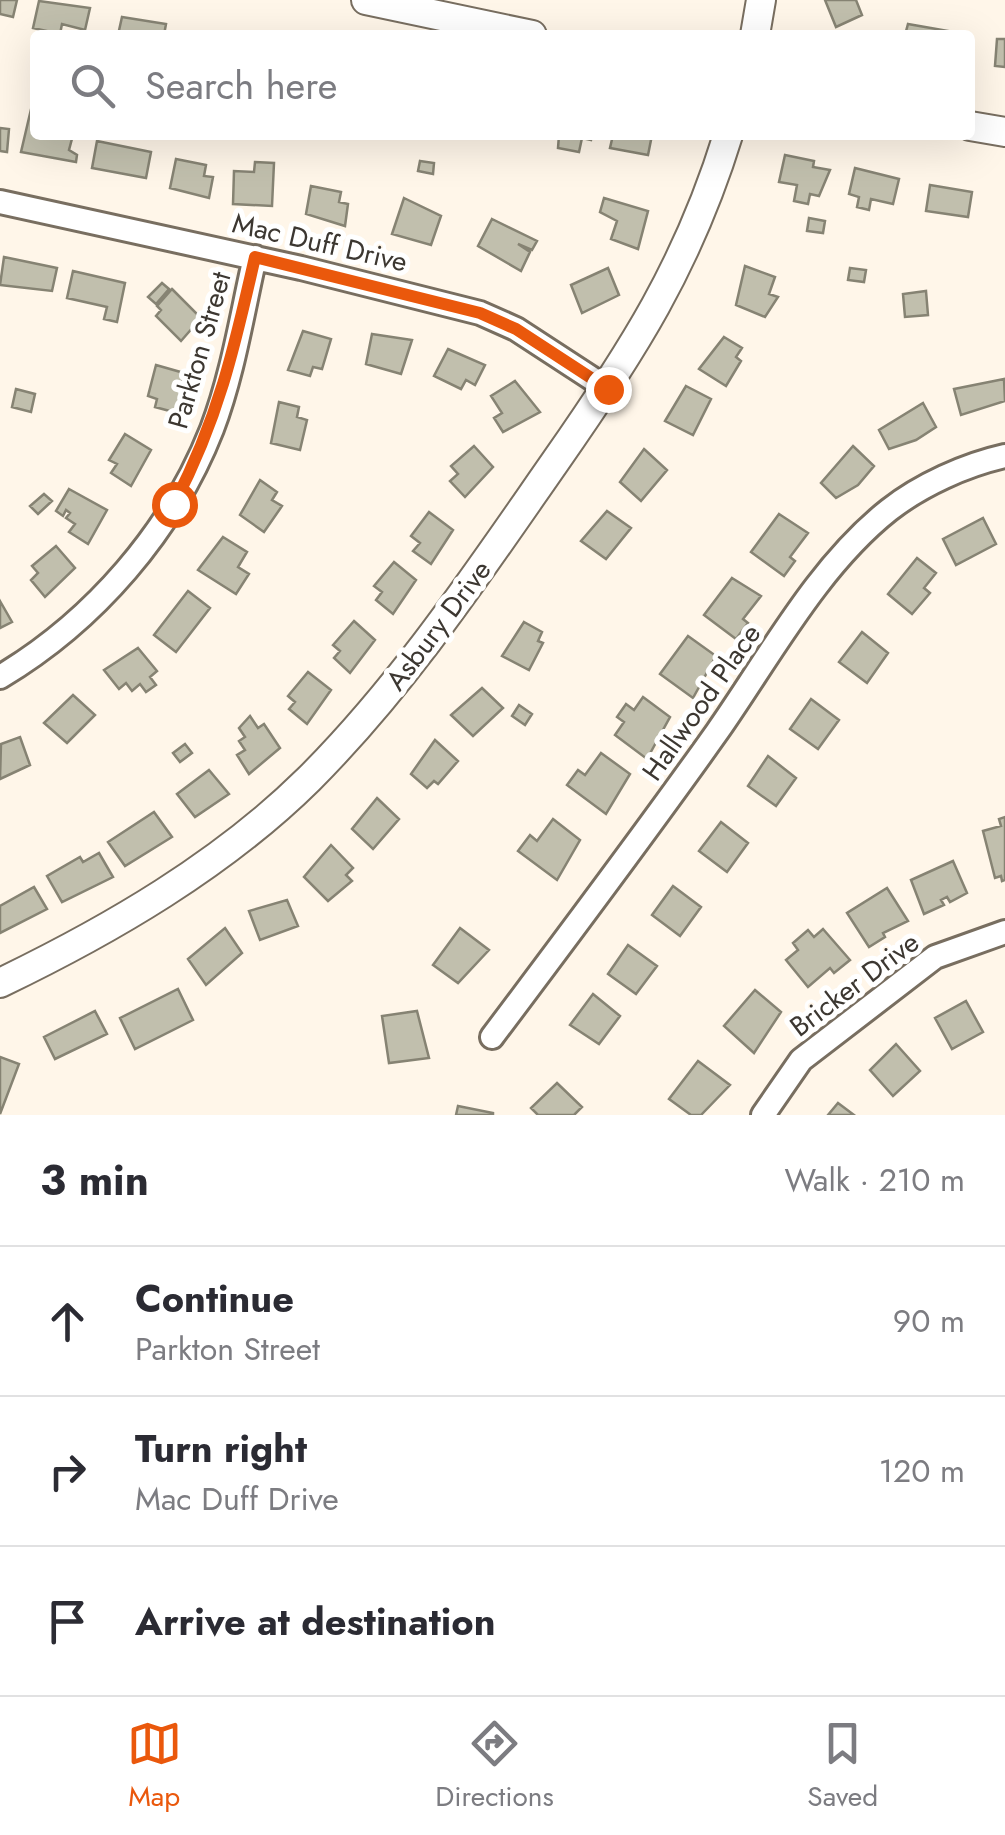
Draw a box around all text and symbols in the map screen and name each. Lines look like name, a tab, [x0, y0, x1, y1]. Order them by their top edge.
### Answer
search box	[30, 30, 975, 140]
icon: search	[65, 58, 120, 113]
text: Search here	[145, 58, 337, 113]
street label: Mac Duff Drive	[228, 202, 411, 283]
street label: Parkton Street	[157, 266, 242, 434]
route end	[586, 367, 632, 413]
route start	[152, 482, 198, 528]
street label: Asbury Drive	[376, 552, 501, 699]
street label: Hallwood Place	[632, 616, 771, 789]
street label: Bricker Drive	[781, 922, 928, 1047]
text: 3 min	[40, 1150, 149, 1211]
text: Walk · 210 m	[785, 1157, 965, 1203]
text: Continue	[135, 1271, 294, 1326]
icon: ahead	[40, 1294, 95, 1349]
text: 90 m	[893, 1298, 965, 1344]
text: Parkton Street	[135, 1326, 320, 1372]
text: Turn right	[135, 1421, 307, 1476]
icon: right	[40, 1444, 95, 1499]
text: 120 m	[879, 1448, 965, 1494]
text: Mac Duff Drive	[135, 1476, 339, 1522]
icon: arrive	[40, 1594, 95, 1649]
text: Arrive at destination	[135, 1594, 496, 1649]
tab: Map	[127, 1716, 182, 1817]
tab: Directions	[435, 1716, 554, 1817]
tab: Saved	[807, 1716, 878, 1817]

